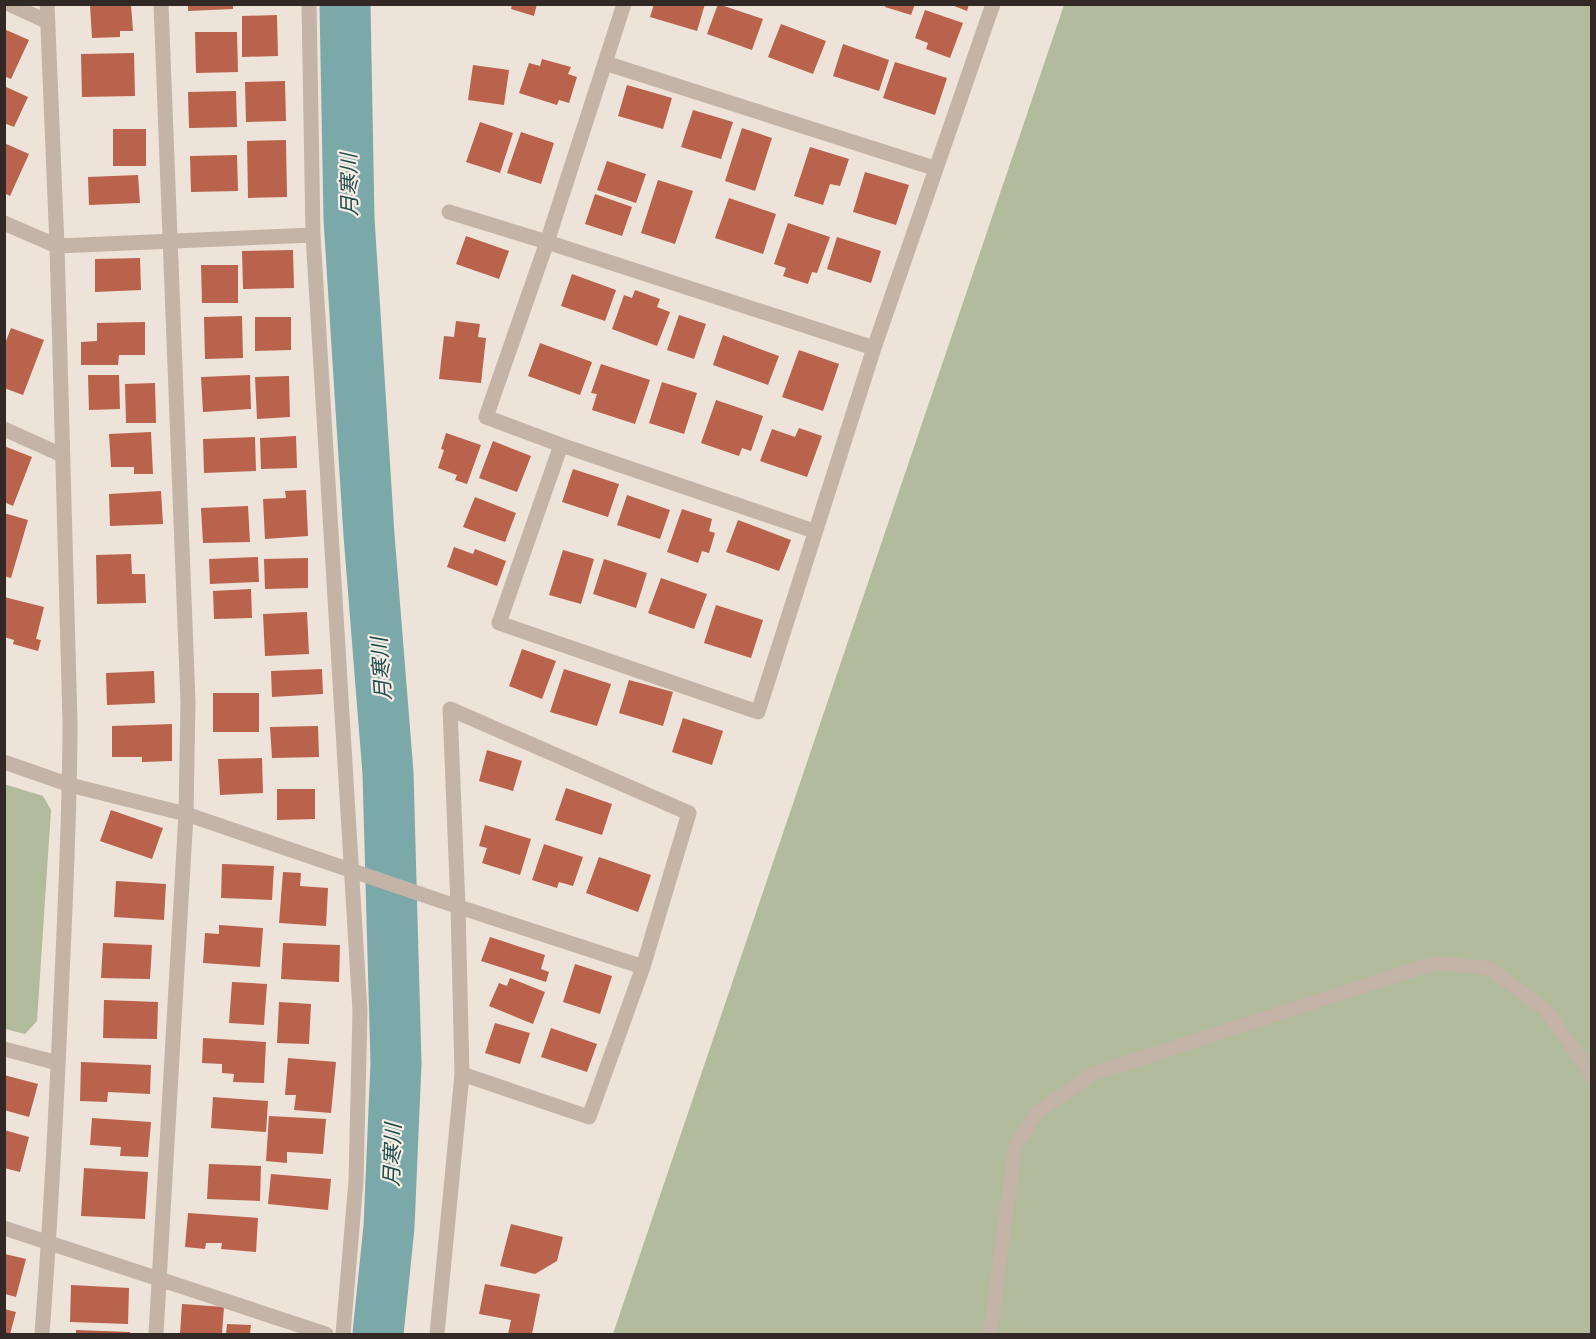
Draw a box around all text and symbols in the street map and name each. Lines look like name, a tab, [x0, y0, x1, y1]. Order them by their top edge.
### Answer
water label: 月寒川	[336, 151, 362, 217]
water label: 月寒川	[366, 635, 396, 701]
water label: 月寒川	[378, 1121, 406, 1187]

